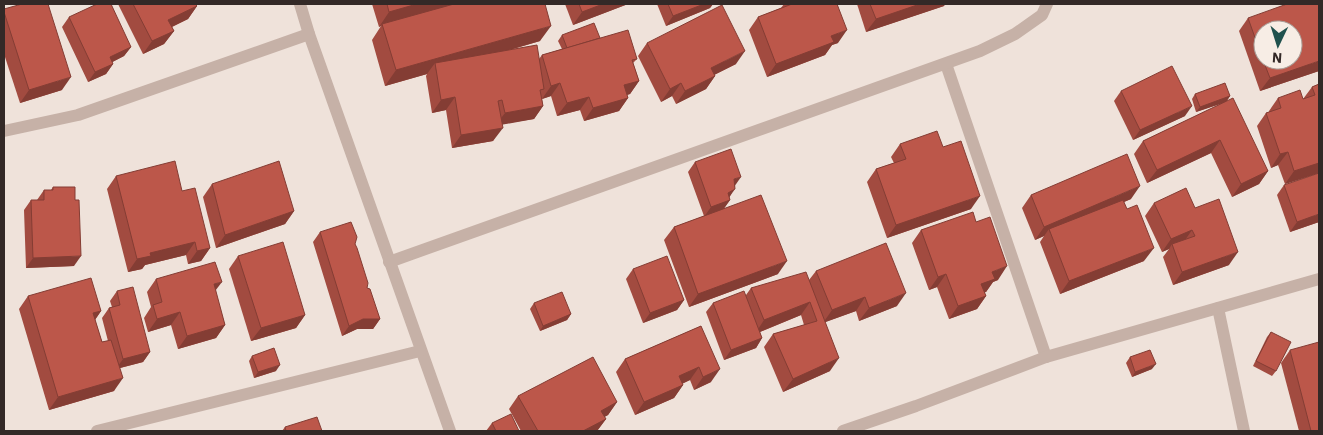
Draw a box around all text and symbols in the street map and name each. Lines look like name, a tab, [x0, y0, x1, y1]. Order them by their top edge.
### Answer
north arrow	[1253, 20, 1303, 70]
text: N	[1271, 49, 1283, 67]

